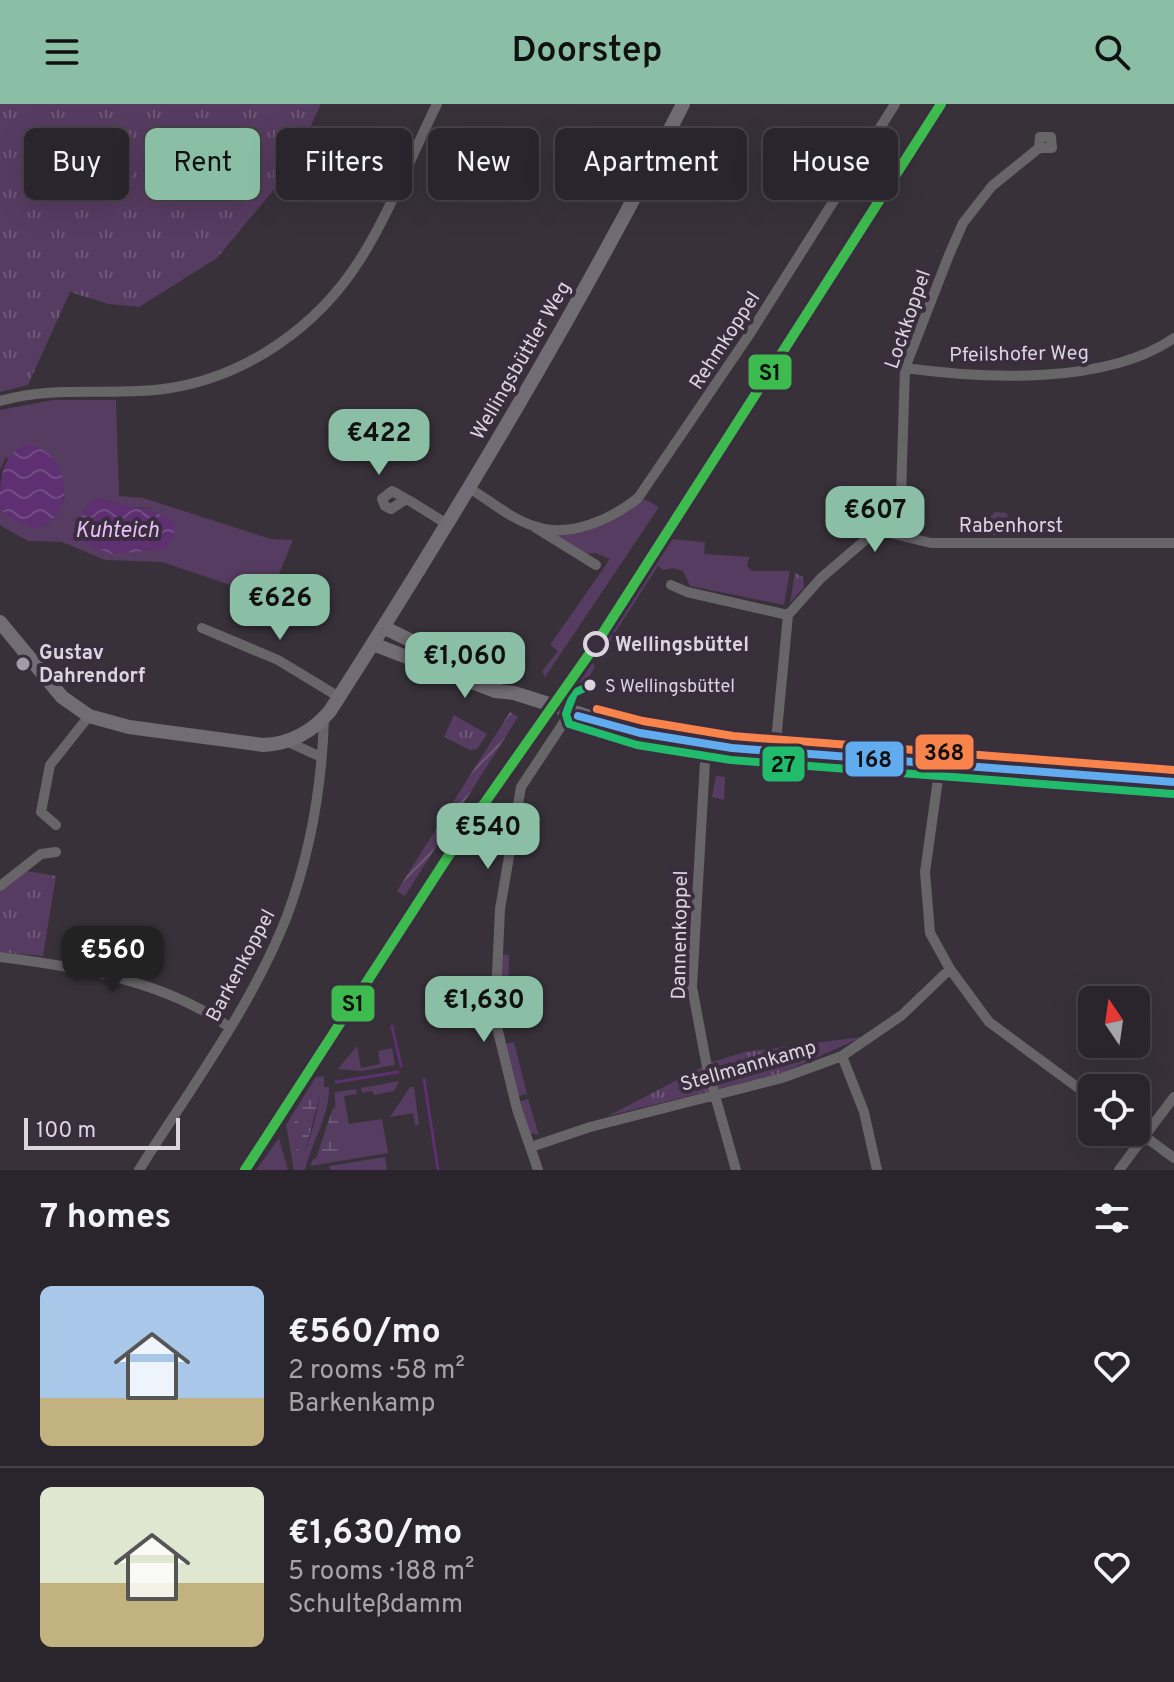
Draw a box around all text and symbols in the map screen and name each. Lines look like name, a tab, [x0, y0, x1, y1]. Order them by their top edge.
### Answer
text: Doorstep	[511, 29, 663, 75]
icon: menu	[40, 30, 84, 74]
icon: search	[1090, 30, 1134, 74]
chip: Buy	[24, 128, 129, 200]
chip: Rent	[145, 128, 260, 200]
chip: Filters	[276, 128, 412, 200]
chip: New	[428, 128, 539, 200]
chip: Apartment	[555, 128, 747, 200]
chip: House	[763, 128, 898, 200]
street label: Lockkoppel	[880, 267, 938, 373]
street label: Wellingsbüttler Weg	[466, 277, 578, 445]
street label: Rehmkoppel	[684, 287, 767, 395]
street label: Pfeilshofer Weg	[949, 341, 1089, 369]
line badge: S1	[747, 353, 793, 391]
text: S1	[759, 361, 781, 388]
pin: €422	[332, 409, 426, 477]
text: €422	[346, 418, 412, 451]
pin: €607	[828, 486, 922, 554]
text: €607	[843, 495, 907, 528]
street label: Rabenhorst	[959, 514, 1063, 540]
water label: Kuhteich	[75, 518, 159, 545]
pin: €626	[233, 574, 327, 642]
text: €626	[248, 583, 312, 616]
pin: €1,060	[400, 632, 530, 700]
marker: Wellingsbüttel	[584, 632, 608, 656]
place label: Wellingsbüttel	[615, 633, 749, 659]
place label: Gustav Dahrendorf	[39, 641, 145, 690]
text: €1,060	[423, 641, 507, 674]
marker: Gustav Dahrendorf	[14, 655, 32, 673]
place label: S Wellingsbüttel	[605, 676, 735, 699]
marker: S Wellingsbüttel	[582, 677, 598, 693]
line badge: 368	[914, 733, 975, 771]
line badge: 168	[844, 740, 905, 778]
text: 368	[924, 741, 964, 768]
line badge: 27	[761, 745, 806, 783]
text: 168	[856, 748, 892, 775]
text: 27	[770, 753, 796, 780]
pin: €540	[441, 803, 535, 871]
text: €540	[455, 812, 521, 845]
street label: Dannenkoppel	[667, 870, 695, 1000]
street label: Barkenkoppel	[201, 905, 282, 1027]
pin: €560	[66, 926, 160, 994]
text: €560	[80, 935, 146, 968]
pin: €1,630	[419, 976, 549, 1044]
line badge: S1	[330, 984, 376, 1023]
text: €1,630	[443, 985, 525, 1018]
north arrow	[1078, 986, 1150, 1058]
map controls	[1078, 986, 1150, 1146]
text: S1	[342, 992, 364, 1019]
street label: Stellmannkamp	[677, 1035, 820, 1099]
button: locate	[1078, 1074, 1150, 1146]
scale bar	[24, 1114, 180, 1150]
text: 100 m	[36, 1118, 96, 1145]
icon: filters	[1090, 1196, 1134, 1240]
text: 7 homes	[40, 1197, 171, 1240]
text: €560/mo	[288, 1312, 441, 1355]
icon: home	[104, 1318, 200, 1414]
icon: heart	[1090, 1344, 1134, 1388]
text: 2 rooms · 58 m²	[288, 1355, 465, 1388]
text: Barkenkamp	[288, 1388, 435, 1421]
text: €1,630/mo	[288, 1513, 462, 1556]
icon: home	[104, 1519, 200, 1615]
icon: heart	[1090, 1545, 1134, 1589]
text: 5 rooms · 188 m²	[288, 1556, 474, 1589]
text: Schulteßdamm	[288, 1589, 463, 1622]

